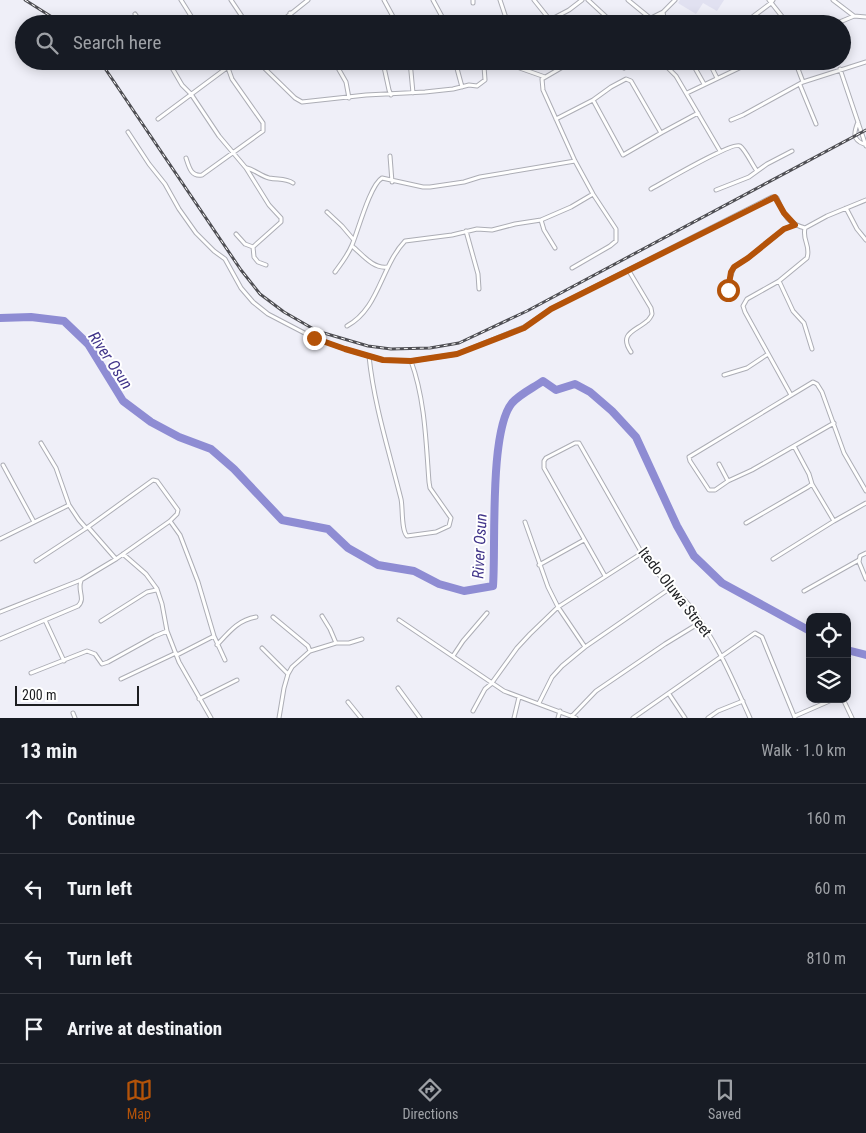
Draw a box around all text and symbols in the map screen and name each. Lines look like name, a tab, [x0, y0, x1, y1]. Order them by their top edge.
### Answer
search box	[15, 15, 851, 70]
icon: search	[33, 29, 61, 57]
text: Search here	[73, 31, 161, 54]
route start	[717, 279, 740, 302]
route end	[303, 327, 326, 350]
water label: River Osun	[84, 328, 137, 393]
water label: River Osun	[468, 513, 491, 579]
street label: Itedo Oluwa Street	[634, 544, 716, 640]
map controls	[806, 613, 851, 703]
button: locate	[806, 613, 851, 658]
button: layers	[806, 658, 851, 703]
scale bar	[15, 683, 139, 706]
text: 200 m	[22, 687, 57, 703]
text: 13 min	[20, 739, 77, 763]
text: Walk · 1.0 km	[761, 741, 846, 760]
icon: ahead	[20, 805, 48, 833]
text: Continue	[67, 807, 135, 830]
text: 160 m	[807, 809, 846, 828]
icon: left	[20, 875, 48, 903]
text: Turn left	[67, 877, 132, 900]
text: 60 m	[814, 879, 846, 898]
icon: left	[20, 945, 48, 973]
text: Turn left	[67, 947, 132, 970]
text: 810 m	[807, 949, 846, 968]
icon: arrive	[20, 1015, 48, 1043]
text: Arrive at destination	[67, 1017, 222, 1040]
tab: Map	[125, 1076, 153, 1122]
tab: Directions	[402, 1076, 458, 1122]
tab: Saved	[708, 1076, 741, 1122]

